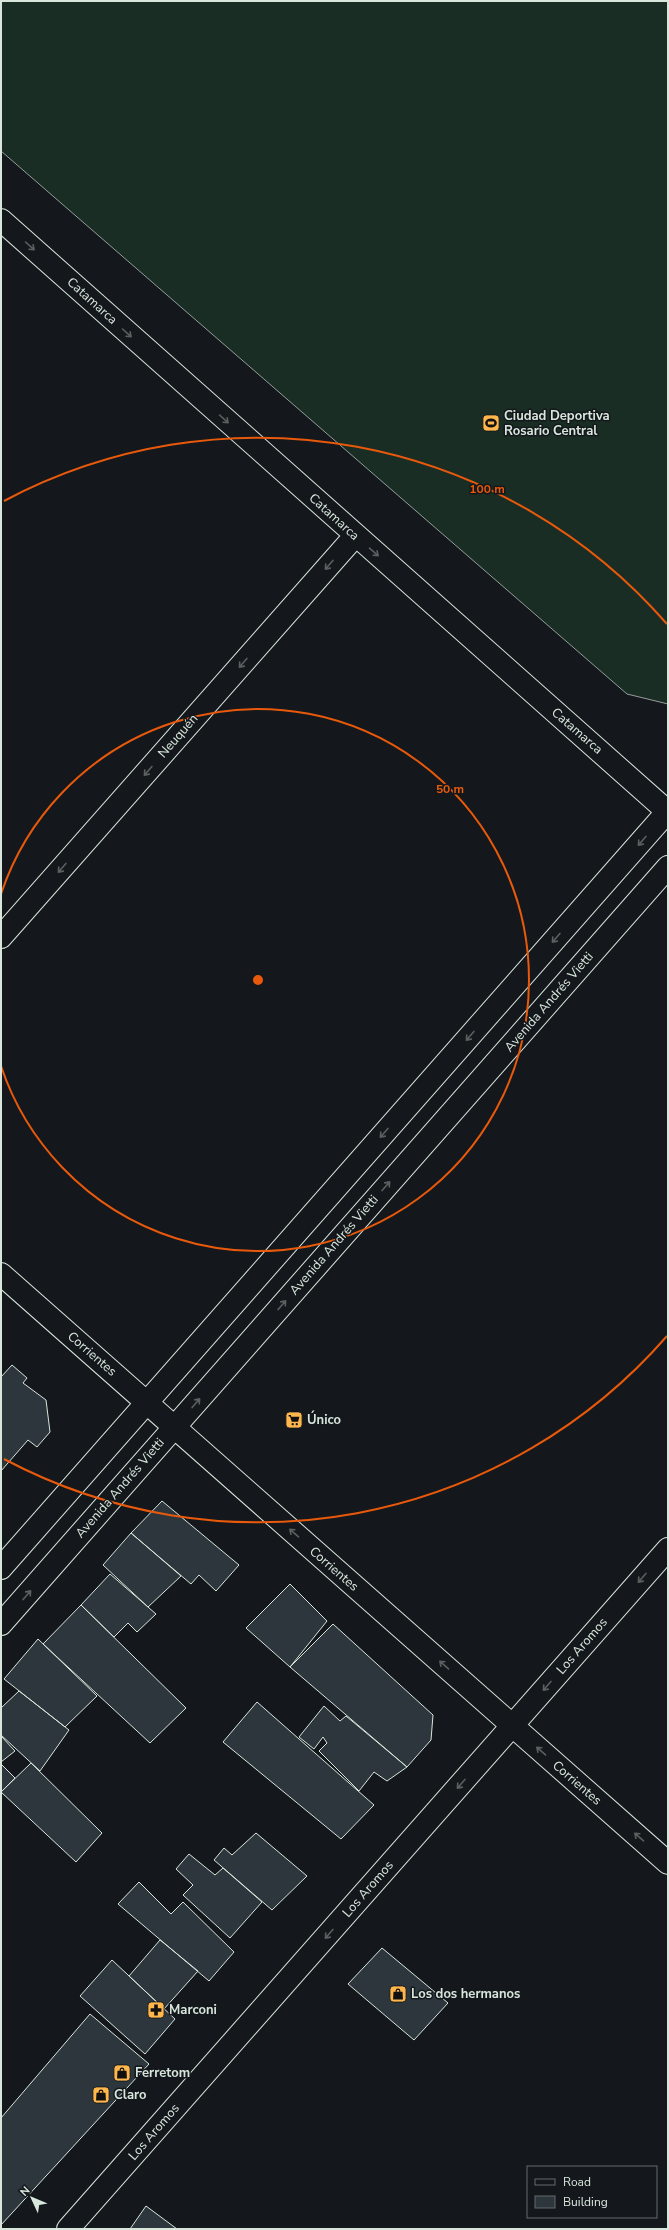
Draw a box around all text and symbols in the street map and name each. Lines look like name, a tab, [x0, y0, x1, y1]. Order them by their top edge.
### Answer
one-way arrow	[25, 241, 35, 251]
street label: Catamarca	[63, 273, 121, 329]
one-way arrow	[122, 328, 132, 337]
place label: Ciudad Deportiva Rosario Central	[504, 407, 610, 440]
sports icon: Ciudad Deportiva Rosario Central	[481, 413, 501, 433]
one-way arrow	[219, 414, 229, 424]
text: 100 m	[469, 481, 505, 497]
street label: Catamarca	[305, 489, 363, 545]
one-way arrow	[368, 547, 378, 556]
one-way arrow	[325, 560, 334, 570]
one-way arrow	[239, 657, 248, 668]
street label: Catamarca	[548, 704, 606, 758]
street label: Neuquén	[154, 710, 202, 762]
one-way arrow	[144, 765, 153, 775]
text: 50 m	[436, 781, 464, 797]
one-way arrow	[638, 835, 647, 846]
one-way arrow	[57, 863, 67, 873]
one-way arrow	[552, 933, 561, 943]
street label: Avenida Andrés Vietti	[500, 948, 598, 1056]
centre of rings	[251, 973, 265, 987]
one-way arrow	[466, 1030, 475, 1041]
one-way arrow	[380, 1128, 389, 1138]
one-way arrow	[382, 1181, 391, 1192]
street label: Avenida Andrés Vietti	[285, 1191, 383, 1299]
one-way arrow	[277, 1300, 287, 1310]
street label: Corrientes	[64, 1328, 120, 1380]
one-way arrow	[191, 1398, 200, 1408]
supermarket icon: Único	[284, 1410, 304, 1430]
place label: Único	[307, 1410, 341, 1429]
street label: Avenida Andrés Vietti	[71, 1434, 169, 1542]
one-way arrow	[289, 1528, 299, 1537]
street label: Corrientes	[306, 1543, 362, 1595]
one-way arrow	[638, 1573, 647, 1584]
one-way arrow	[22, 1589, 31, 1600]
street label: Los Aromos	[552, 1614, 612, 1678]
one-way arrow	[439, 1660, 449, 1670]
one-way arrow	[543, 1681, 552, 1691]
one-way arrow	[537, 1747, 547, 1756]
street label: Corrientes	[549, 1757, 605, 1809]
one-way arrow	[456, 1779, 466, 1789]
one-way arrow	[634, 1833, 644, 1842]
street label: Los Aromos	[338, 1857, 398, 1921]
one-way arrow	[324, 1928, 333, 1939]
shop icon: Los dos hermanos	[388, 1984, 408, 2004]
place label: Los dos hermanos	[411, 1985, 520, 2003]
pharmacy icon: Marconi	[146, 2000, 166, 2020]
place label: Marconi	[169, 2001, 217, 2019]
shop icon: Ferretom	[112, 2063, 132, 2083]
place label: Ferretom	[135, 2064, 190, 2082]
shop icon: Claro	[91, 2085, 111, 2105]
place label: Claro	[114, 2086, 147, 2104]
street label: Los Aromos	[124, 2100, 184, 2164]
legend	[527, 2166, 657, 2218]
text: Road	[563, 2174, 591, 2190]
north arrow	[12, 2178, 52, 2218]
text: N	[17, 2183, 33, 2200]
text: Building	[563, 2194, 608, 2210]

